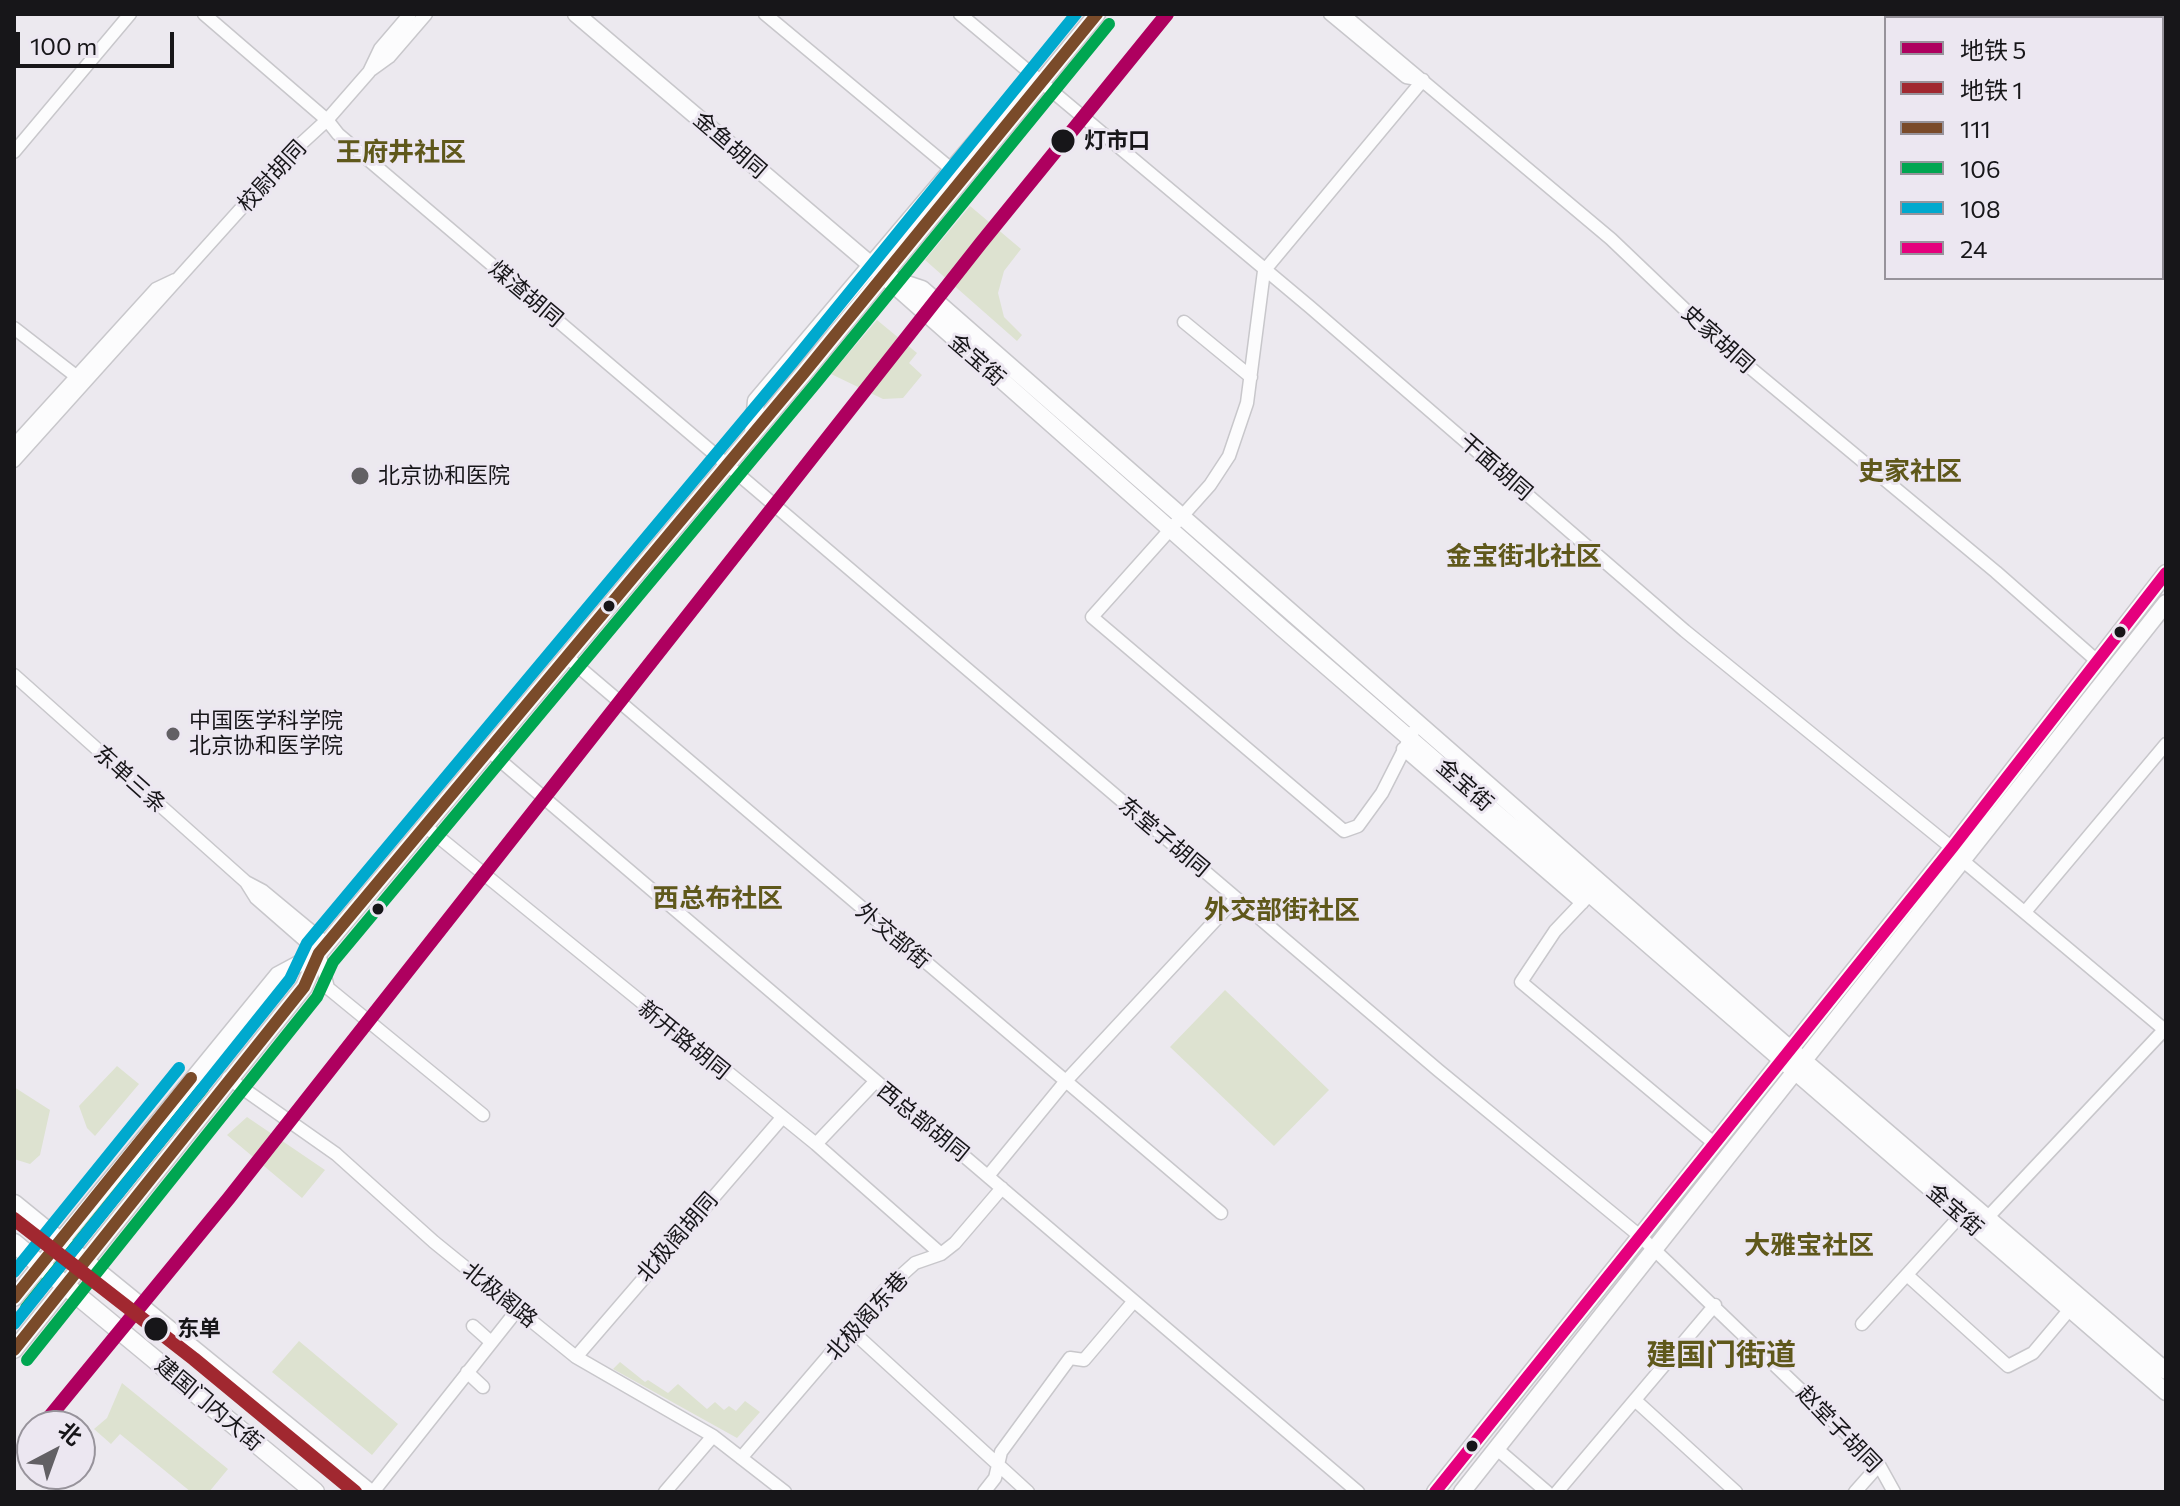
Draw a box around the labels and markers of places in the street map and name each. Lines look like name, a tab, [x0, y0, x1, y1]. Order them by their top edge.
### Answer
marker: 灯市口	[1049, 127, 1077, 155]
place label: 灯市口	[1084, 128, 1150, 154]
place label: 北京协和医院	[378, 463, 510, 489]
marker: 北京协和医院	[349, 465, 371, 487]
unlabelled marker	[601, 598, 617, 614]
unlabelled marker	[2112, 624, 2128, 640]
place label: 中国医学科学院 北京协和医学院	[189, 708, 343, 760]
marker: 中国医学科学院 北京协和医学院	[164, 725, 182, 743]
unlabelled marker	[370, 901, 386, 917]
marker: 东单	[142, 1315, 170, 1343]
place label: 东单	[177, 1316, 221, 1342]
unlabelled marker	[1464, 1438, 1480, 1454]

